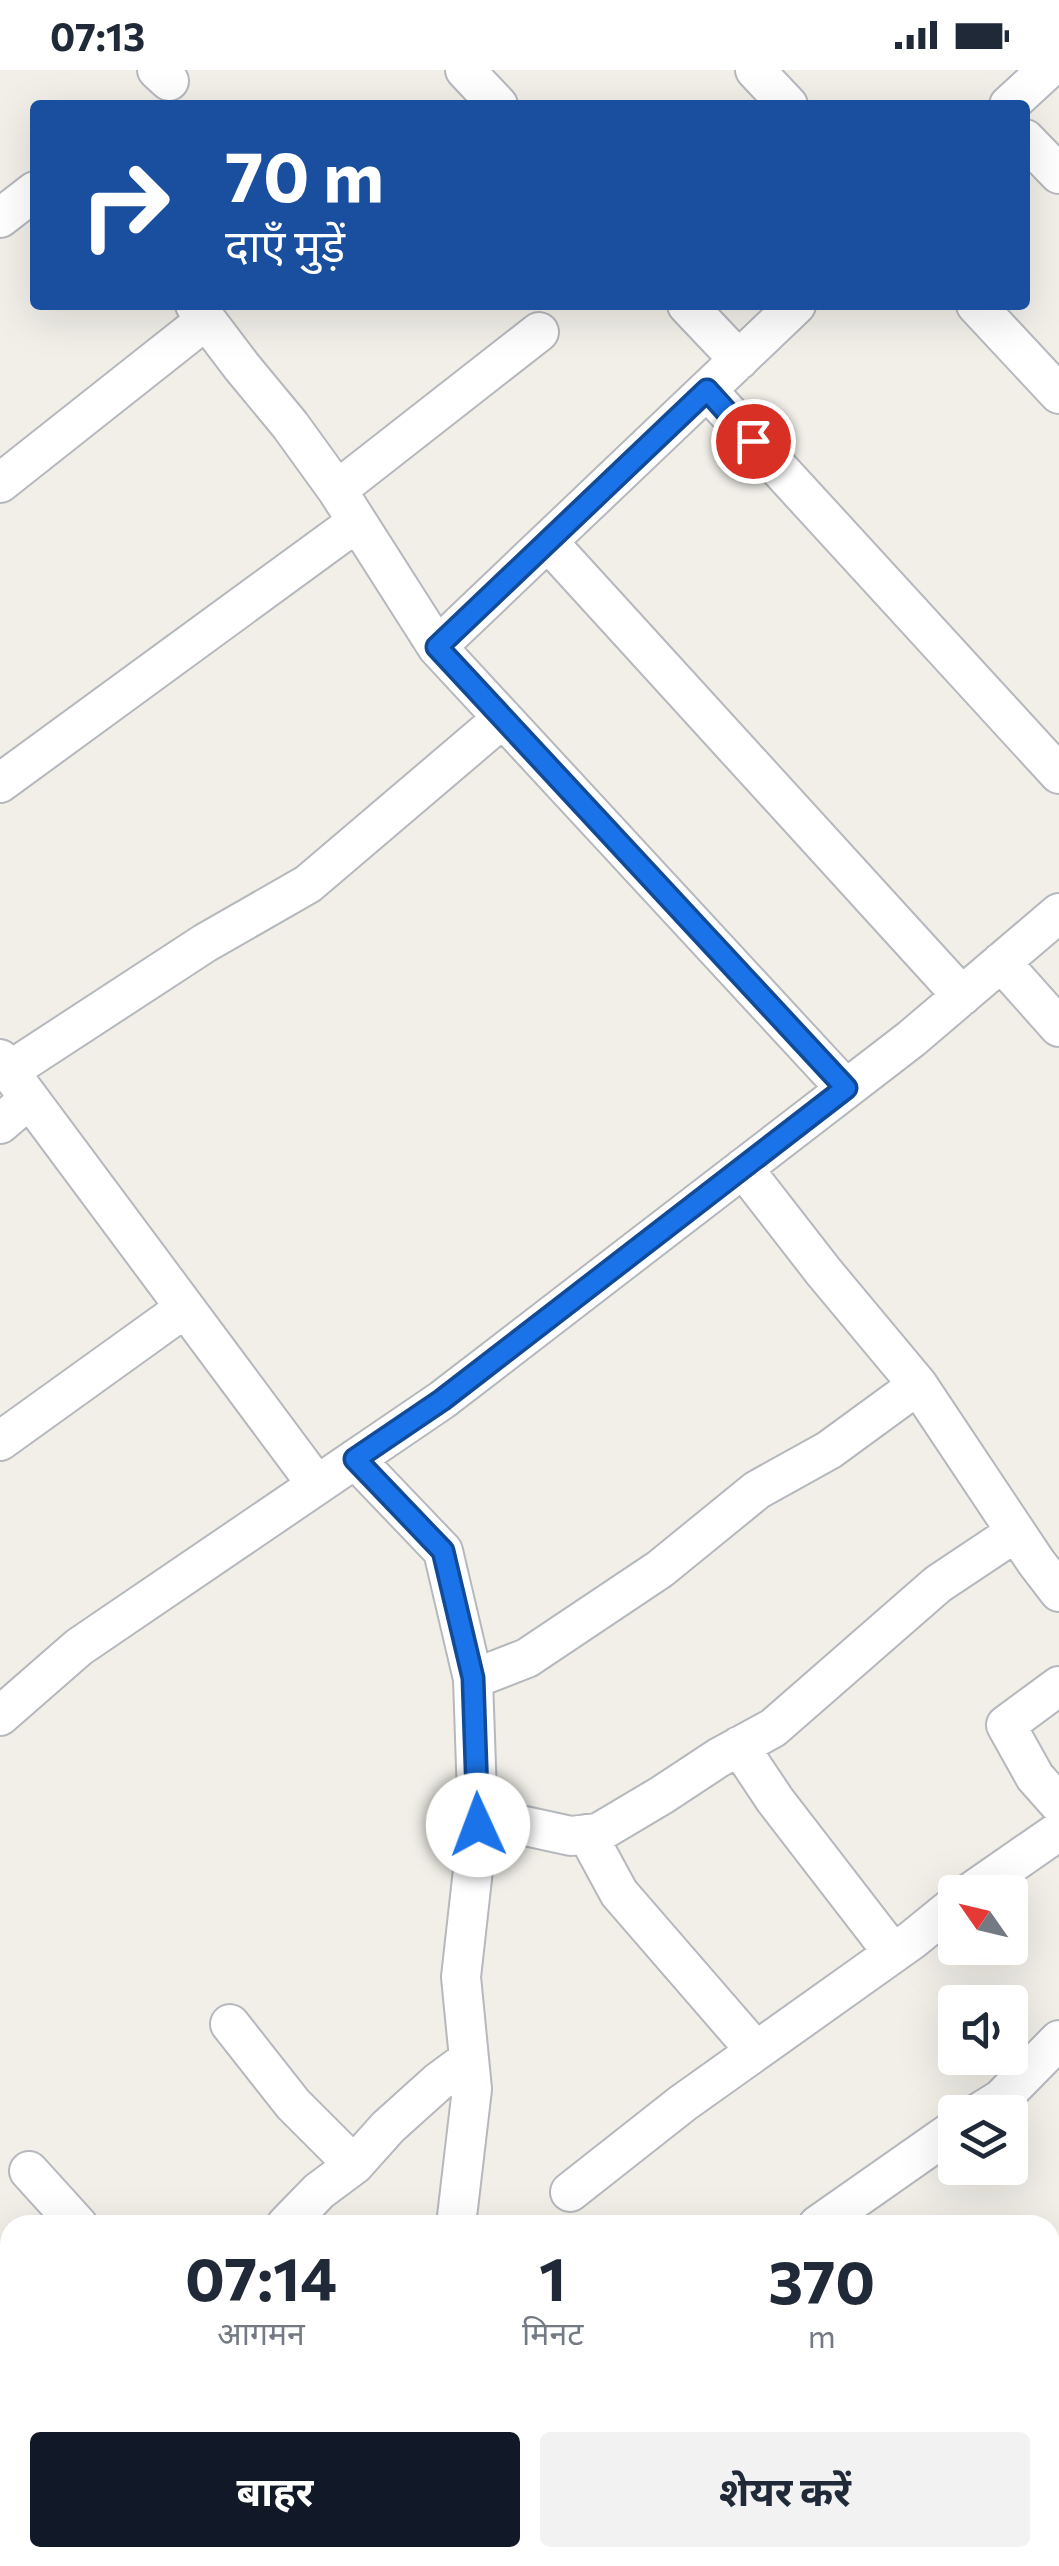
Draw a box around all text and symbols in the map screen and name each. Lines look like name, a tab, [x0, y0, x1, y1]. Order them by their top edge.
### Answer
text: 07:13	[50, 12, 145, 59]
text: 70 m	[225, 131, 384, 216]
icon: right	[60, 140, 190, 270]
text: दाएँ मुड़ें	[225, 216, 345, 271]
pin	[711, 399, 796, 484]
icon: arrive	[726, 414, 781, 469]
position arrow	[426, 1773, 530, 1877]
north arrow	[938, 1875, 1028, 1965]
map controls	[938, 1875, 1028, 2185]
button: sound	[938, 1985, 1028, 2075]
button: layers	[938, 2095, 1028, 2185]
text: 07:14	[185, 2240, 337, 2313]
text: 1	[539, 2240, 566, 2313]
text: 370	[768, 2243, 875, 2316]
text: आगमन	[217, 2312, 305, 2352]
text: मिनट	[522, 2312, 583, 2352]
text: m	[808, 2315, 836, 2355]
button: बाहर	[30, 2432, 520, 2547]
button: शेयर करें	[540, 2432, 1030, 2547]

